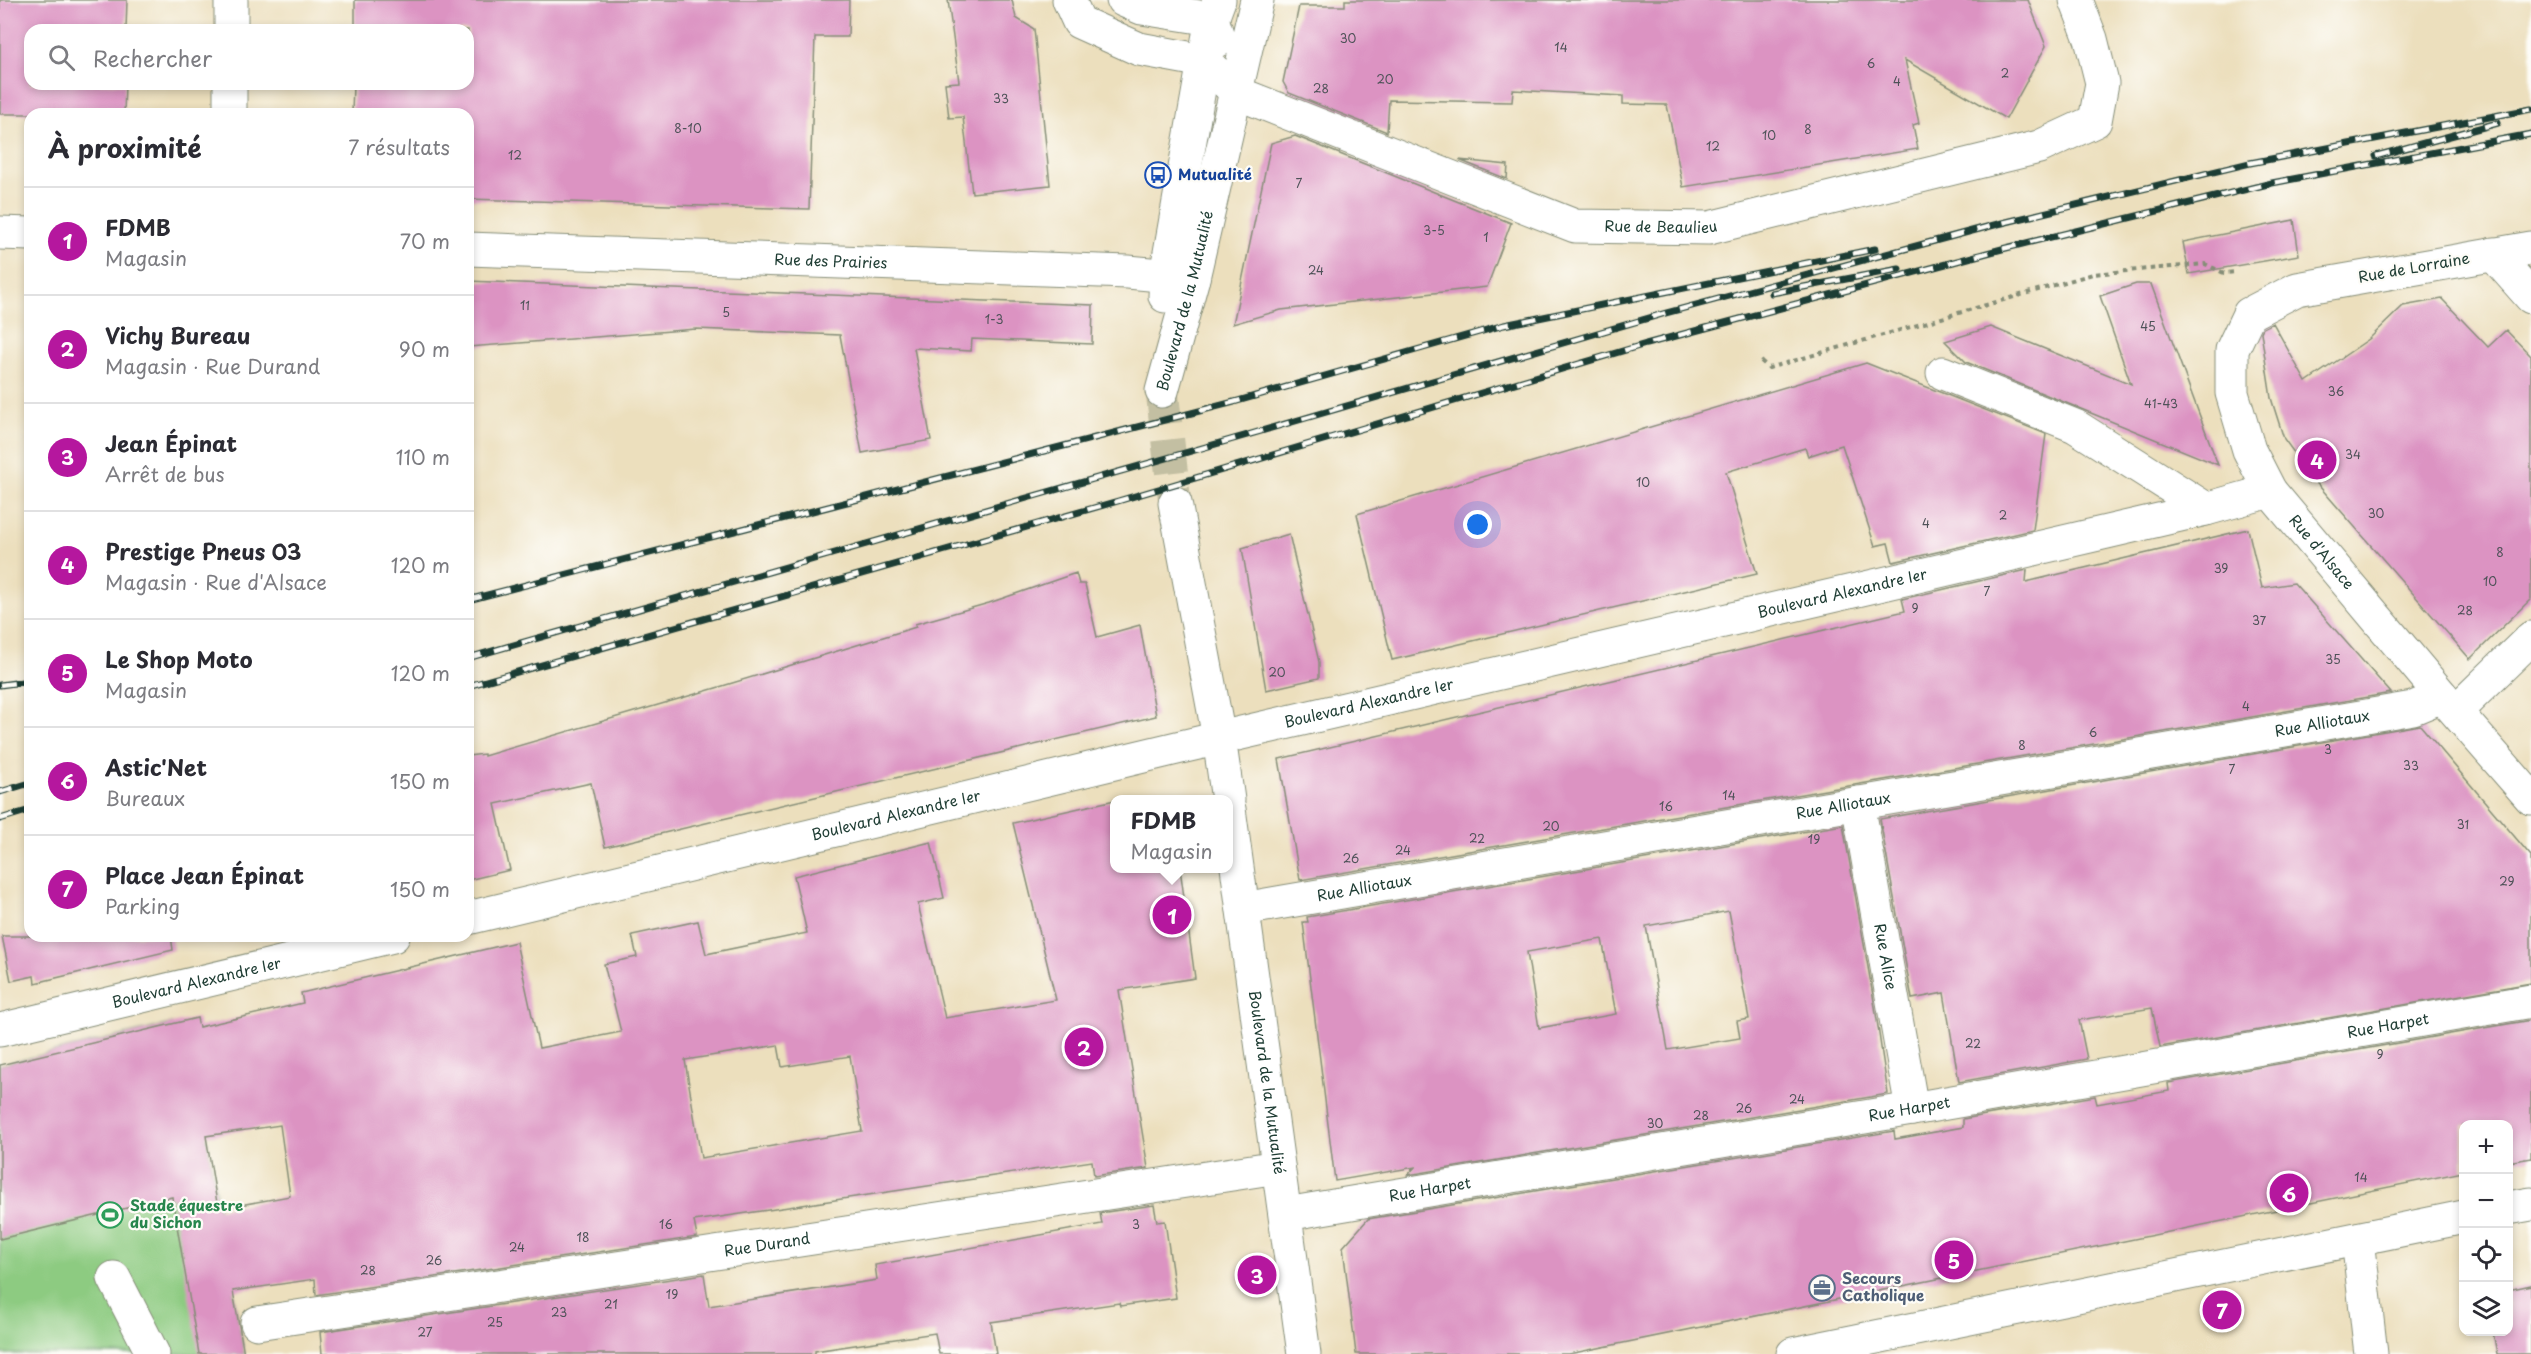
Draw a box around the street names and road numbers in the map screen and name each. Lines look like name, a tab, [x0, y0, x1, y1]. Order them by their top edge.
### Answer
street label: Boulevard de la Mutualité	[1150, 208, 1218, 393]
street label: Rue de Beaulieu	[1604, 213, 1719, 238]
street label: Rue de Lorraine	[2356, 245, 2471, 288]
street label: Rue des Prairies	[774, 247, 888, 274]
street label: Rue d'Alsace	[2284, 509, 2361, 594]
street label: Boulevard Alexandre Ier	[1755, 561, 1929, 623]
street label: Boulevard Alexandre Ier	[1282, 671, 1455, 733]
street label: Rue Alliotaux	[2273, 703, 2371, 742]
street label: Boulevard Alexandre Ier	[809, 783, 982, 845]
street label: Rue Alliotaux	[1794, 785, 1892, 824]
street label: Rue Alliotaux	[1315, 867, 1413, 906]
street label: Rue Alice	[1869, 921, 1904, 991]
street label: Boulevard Alexandre Ier	[109, 950, 283, 1013]
street label: Boulevard de la Mutualité	[1244, 989, 1292, 1176]
street label: Rue Harpet	[2345, 1006, 2430, 1043]
street label: Rue Harpet	[1866, 1090, 1952, 1126]
street label: Rue Harpet	[1387, 1170, 1472, 1207]
street label: Rue Durand	[722, 1226, 811, 1261]

